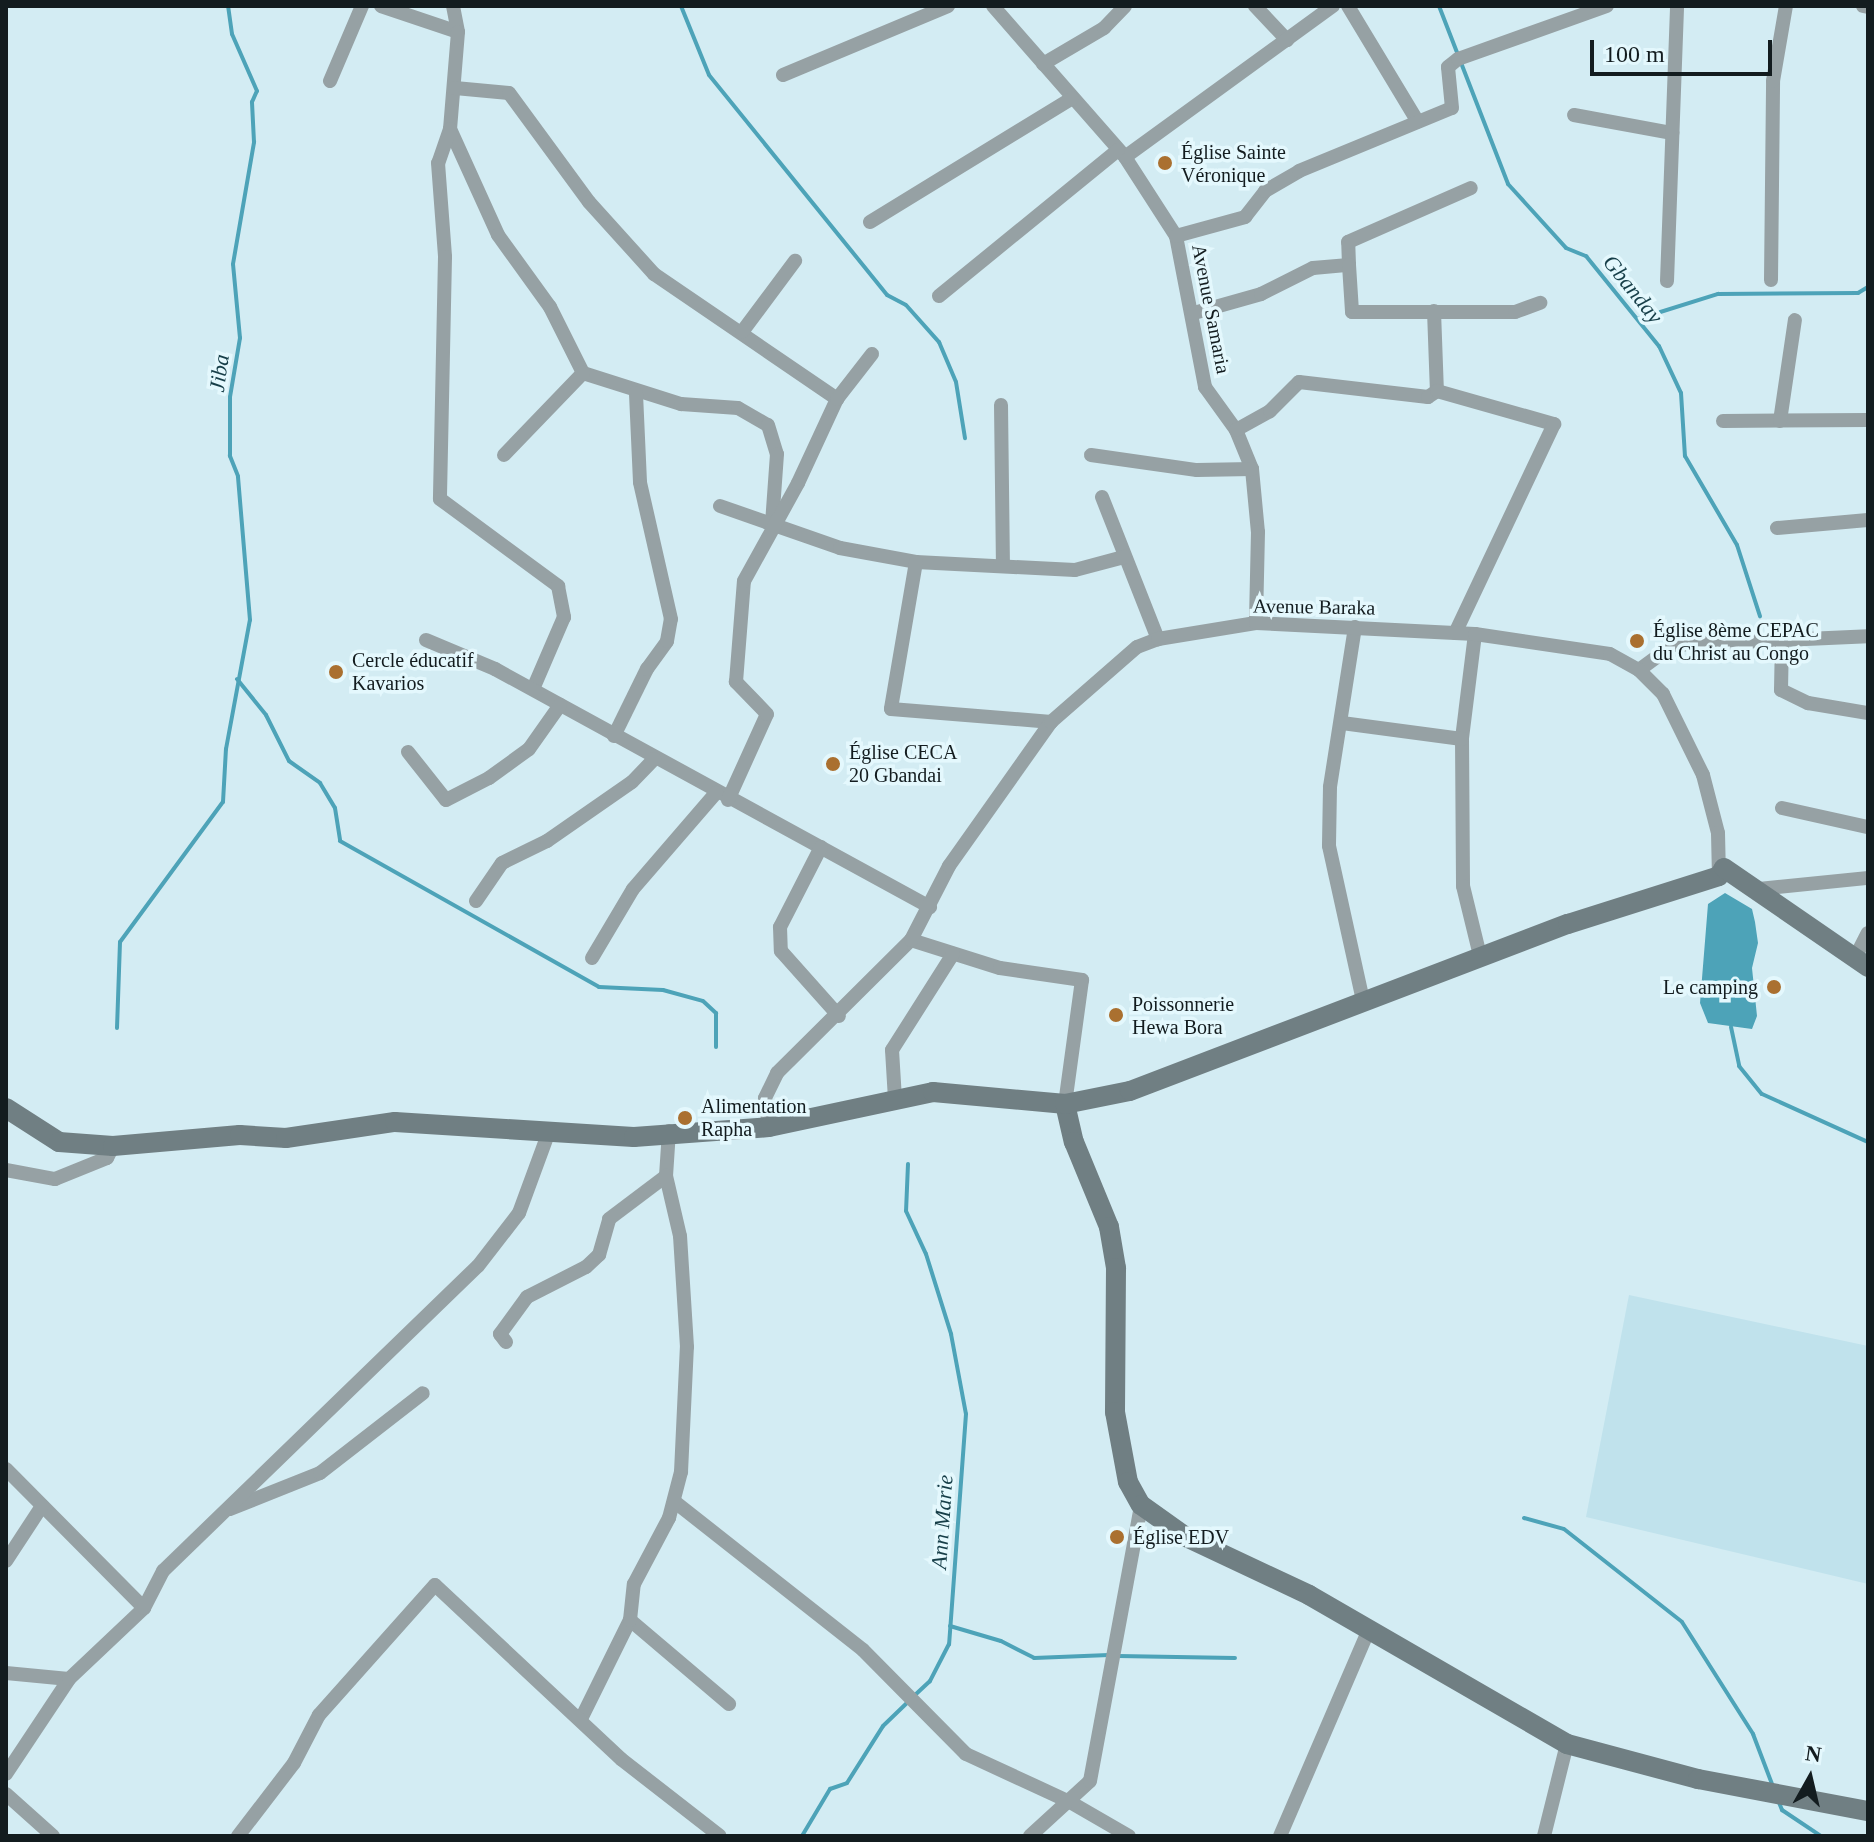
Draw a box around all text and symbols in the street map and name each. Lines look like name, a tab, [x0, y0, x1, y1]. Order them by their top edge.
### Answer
scale bar	[1594, 24, 1776, 74]
text: 100 m	[1604, 41, 1665, 67]
place label: Église Sainte Véronique	[1181, 140, 1286, 187]
marker: Église Sainte Véronique	[1156, 154, 1174, 172]
street label: Avenue Samaria	[1187, 242, 1235, 376]
water label: Gbanday	[1597, 249, 1669, 329]
water label: Jiba	[203, 352, 235, 394]
street label: Avenue Baraka	[1253, 594, 1375, 620]
place label: Église 8ème CEPAC du Christ au Congo	[1653, 618, 1819, 665]
marker: Église 8ème CEPAC du Christ au Congo	[1628, 632, 1646, 650]
place label: Cercle éducatif Kavarios	[352, 648, 474, 695]
marker: Cercle éducatif Kavarios	[327, 663, 345, 681]
place label: Église CECA 20 Gbandai	[849, 740, 957, 787]
marker: Église CECA 20 Gbandai	[824, 755, 842, 773]
place label: Le camping	[1663, 975, 1758, 999]
marker: Le camping	[1765, 978, 1783, 996]
place label: Poissonnerie Hewa Bora	[1132, 992, 1234, 1039]
marker: Poissonnerie Hewa Bora	[1107, 1006, 1125, 1024]
place label: Alimentation Rapha	[701, 1094, 807, 1141]
marker: Alimentation Rapha	[676, 1109, 694, 1127]
water label: Ann Marie	[926, 1474, 958, 1570]
place label: Église EDV	[1133, 1525, 1229, 1549]
marker: Église EDV	[1108, 1528, 1126, 1546]
north arrow	[1770, 1738, 1850, 1818]
text: N	[1804, 1740, 1823, 1767]

